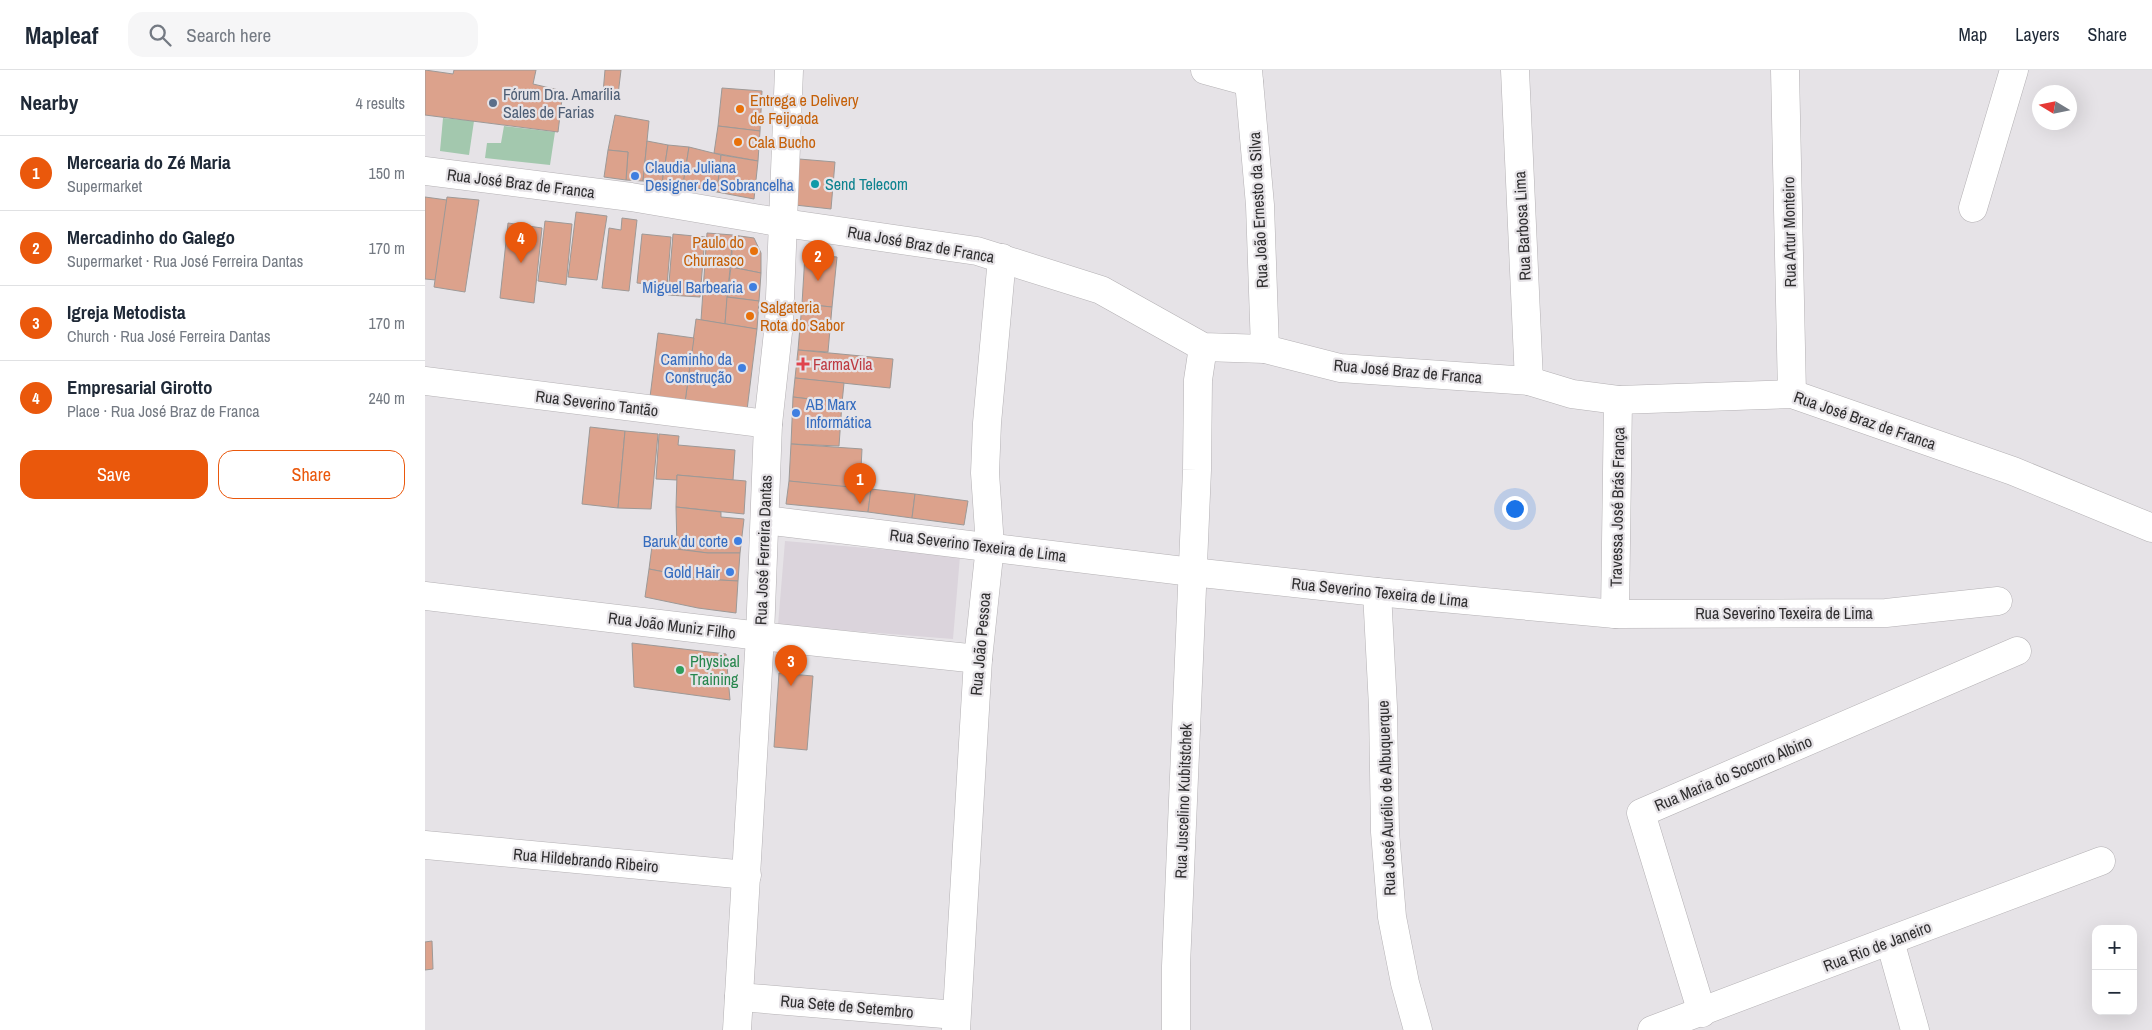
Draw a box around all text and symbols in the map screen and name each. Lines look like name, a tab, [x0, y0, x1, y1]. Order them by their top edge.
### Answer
search box	[128, 12, 478, 57]
text: Mapleaf	[25, 19, 98, 51]
icon: search	[146, 21, 174, 49]
text: Search here	[186, 22, 271, 48]
text: Map	[1959, 22, 1987, 47]
text: Layers	[2015, 22, 2060, 47]
text: Share	[2088, 22, 2127, 47]
place label: Fórum Dra. Amarília Sales de Farias	[503, 83, 621, 123]
north arrow	[2032, 85, 2077, 130]
text: Nearby	[20, 88, 78, 117]
place label: Entrega e Delivery de Feijoada	[750, 89, 859, 129]
text: 4 results	[355, 92, 405, 114]
marker: Fórum Dra. Amarília Sales de Farias	[487, 97, 499, 109]
marker: Entrega e Delivery de Feijoada	[734, 103, 746, 115]
place label: Cala Bucho	[748, 131, 816, 153]
street label: Rua João Ernesto da Silva	[1243, 131, 1273, 289]
marker: Cala Bucho	[732, 136, 744, 148]
text: Mercearia do Zé Maria	[67, 149, 231, 175]
place label: Claudia Juliana Designer de Sobrancelha	[645, 156, 794, 196]
text: 1	[32, 162, 40, 184]
text: 150 m	[369, 162, 405, 184]
street label: Rua José Braz de Franca	[446, 163, 597, 203]
marker: Claudia Juliana Designer de Sobrancelha	[629, 170, 641, 182]
street label: Rua Barbosa Lima	[1508, 170, 1536, 281]
place label: Send Telecom	[825, 173, 908, 195]
text: Supermarket	[67, 175, 142, 197]
street label: Rua Artur Monteiro	[1777, 176, 1801, 288]
marker: Send Telecom	[809, 178, 821, 190]
street label: Rua José Braz de Franca	[846, 220, 997, 268]
pin: 4	[505, 222, 537, 263]
text: Mercadinho do Galego	[67, 224, 235, 250]
place label: Paulo do Churrasco	[683, 231, 744, 271]
text: 2	[32, 237, 40, 259]
text: 170 m	[369, 237, 405, 259]
pin: 2	[802, 240, 834, 281]
marker: Paulo do Churrasco	[748, 245, 760, 257]
text: Supermarket · Rua José Ferreira Dantas	[67, 250, 303, 272]
place label: Miguel Barbearia	[642, 276, 744, 298]
marker: Miguel Barbearia	[747, 281, 759, 293]
place label: Salgateria Rota do Sabor	[760, 296, 845, 336]
text: Igreja Metodista	[67, 299, 186, 325]
marker: Salgateria Rota do Sabor	[744, 310, 756, 322]
text: 3	[32, 312, 40, 334]
text: 170 m	[369, 312, 405, 334]
text: Church · Rua José Ferreira Dantas	[67, 325, 271, 347]
place label: Caminho da Construção	[661, 348, 733, 388]
place label: FarmaVila	[813, 353, 873, 375]
street label: Rua José Braz de Franca	[1333, 354, 1484, 389]
marker: FarmaVila	[797, 358, 809, 370]
marker: Caminho da Construção	[736, 362, 748, 374]
text: Empresarial Girotto	[67, 374, 212, 400]
street label: Rua Severino Tantão	[534, 385, 660, 421]
street label: Rua José Braz de Franca	[1791, 385, 1940, 455]
text: 4	[32, 387, 40, 409]
text: 240 m	[369, 387, 405, 409]
place label: AB Marx Informática	[805, 393, 872, 433]
text: Place · Rua José Braz de Franca	[67, 400, 260, 422]
marker: AB Marx Informática	[790, 407, 802, 419]
street label: Travessa José Brás França	[1605, 426, 1629, 587]
button: Save	[20, 450, 208, 499]
button: Share	[218, 450, 405, 499]
pin: 1	[844, 463, 876, 504]
street label: Rua José Ferreira Dantas	[749, 475, 777, 625]
your location	[1502, 496, 1528, 522]
street label: Rua Severino Texeira de Lima	[888, 523, 1068, 567]
place label: Baruk du corte	[643, 530, 728, 552]
marker: Baruk du corte	[732, 535, 744, 547]
place label: Gold Hair	[664, 561, 721, 583]
marker: Gold Hair	[724, 566, 736, 578]
street label: Rua Severino Texeira de Lima	[1290, 572, 1470, 612]
street label: Rua João Pessoa	[965, 591, 996, 697]
street label: Rua Severino Texeira de Lima	[1695, 602, 1874, 624]
street label: Rua João Muniz Filho	[607, 606, 737, 644]
pin: 3	[775, 645, 807, 686]
place label: Physical Training	[690, 650, 740, 690]
marker: Physical Training	[674, 664, 686, 676]
street label: Rua José Aurélio de Albuquerque	[1372, 700, 1400, 896]
street label: Rua Juscelino Kubitstchek	[1169, 723, 1197, 879]
street label: Rua Maria do Socorro Albino	[1651, 730, 1815, 816]
street label: Rua Hildebrando Ribeiro	[512, 843, 660, 877]
street label: Rua Rio de Janeiro	[1820, 915, 1934, 977]
map controls	[2092, 925, 2137, 1015]
button: +	[2092, 925, 2137, 970]
button: −	[2092, 970, 2137, 1015]
street label: Rua Sete de Setembro	[780, 989, 914, 1023]

